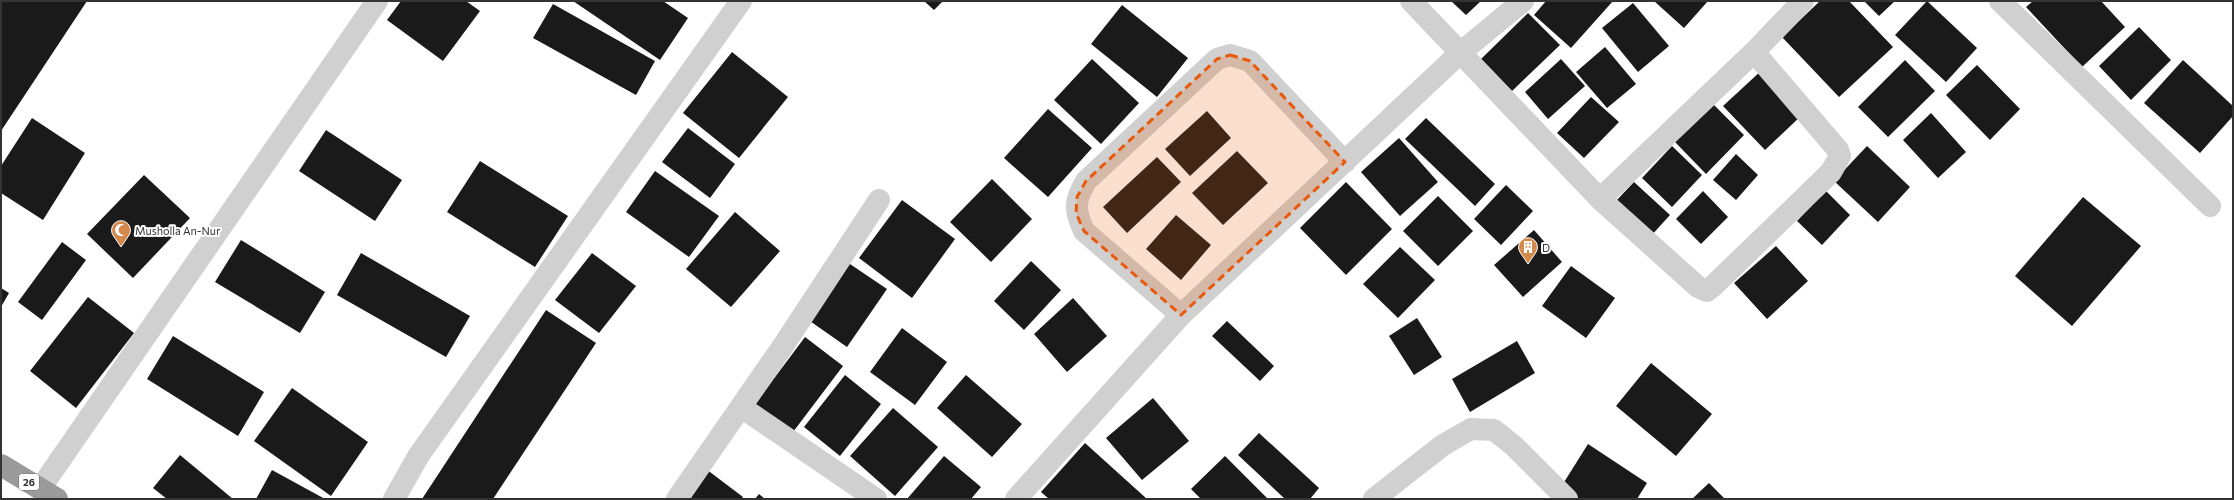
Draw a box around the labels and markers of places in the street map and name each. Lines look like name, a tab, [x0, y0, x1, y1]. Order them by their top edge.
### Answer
mosque icon: Musholla An-Nur	[110, 219, 132, 247]
place label: Musholla An-Nur	[135, 224, 221, 237]
building icon: D	[1517, 236, 1539, 264]
place label: D	[1542, 241, 1550, 254]

